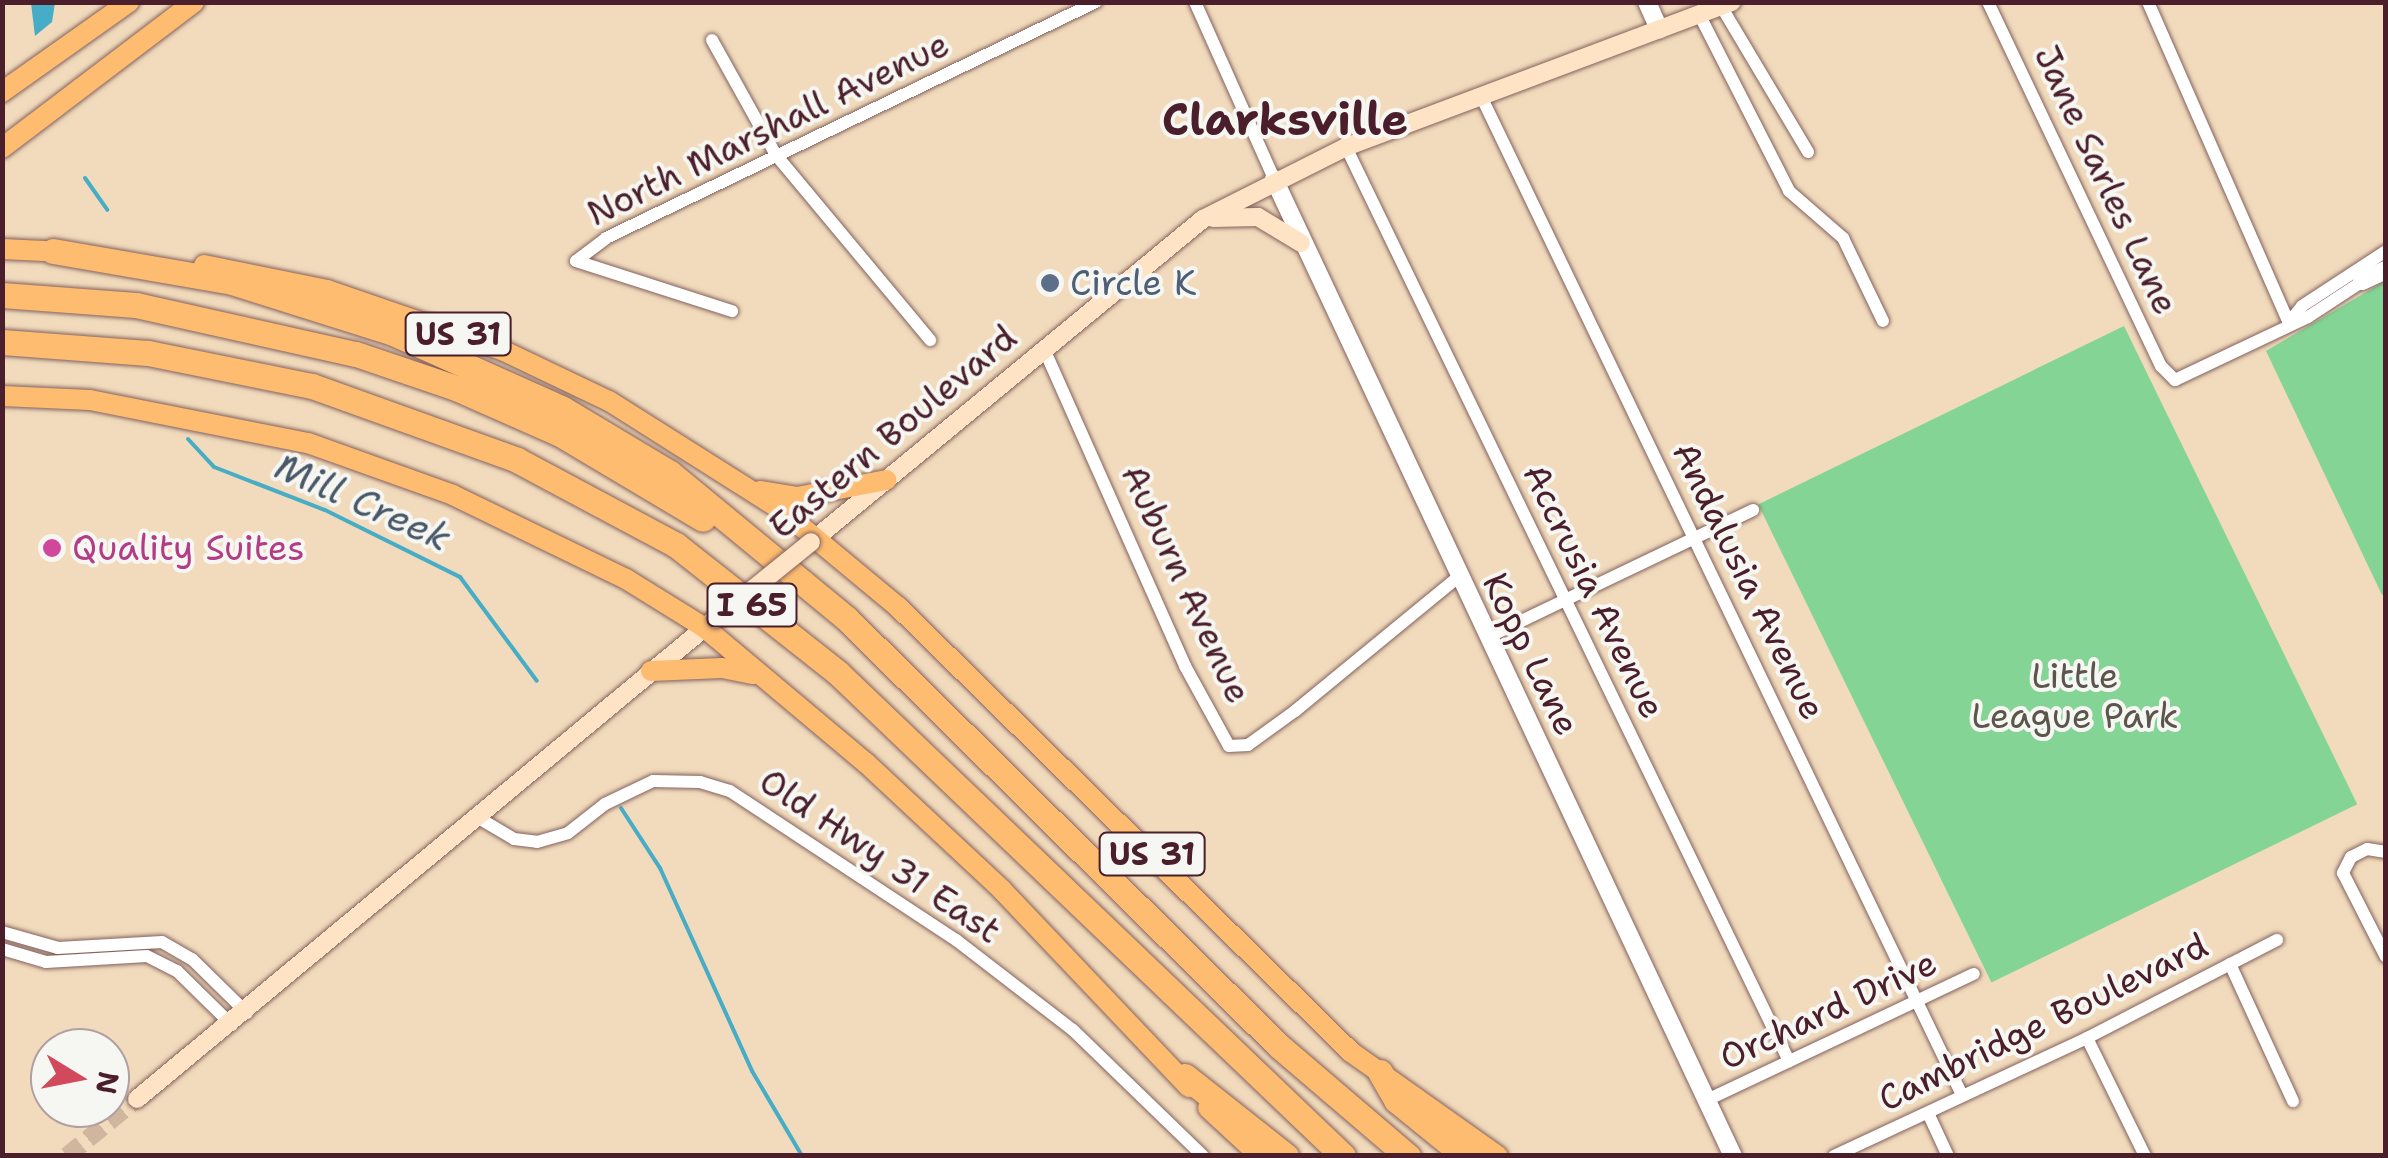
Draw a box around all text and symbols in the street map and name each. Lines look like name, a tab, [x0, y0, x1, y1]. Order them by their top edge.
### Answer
street label: North Marshall Avenue	[580, 23, 956, 235]
street label: Jane Sarles Lane	[2025, 39, 2187, 321]
district label: Clarksville	[1162, 93, 1408, 147]
place label: Circle K	[1070, 262, 1197, 304]
marker: Circle K	[1039, 272, 1061, 294]
road number: US 31	[403, 307, 513, 361]
street label: Eastern Boulevard	[761, 316, 1025, 548]
street label: Andalusia Avenue	[1664, 436, 1834, 726]
water label: Mill Creek	[268, 443, 458, 561]
street label: Accrusia Avenue	[1514, 457, 1674, 725]
street label: Auburn Avenue	[1112, 458, 1260, 710]
place label: Quality Suites	[72, 527, 304, 569]
marker: Quality Suites	[41, 537, 63, 559]
street label: Kopp Lane	[1474, 566, 1588, 742]
road number: I 65	[704, 578, 800, 632]
park label: Little League Park	[1971, 655, 2179, 737]
street label: Old Hwy 31 East	[751, 760, 1009, 952]
road number: US 31	[1097, 827, 1207, 881]
street label: Cambridge Boulevard	[1872, 924, 2214, 1120]
street label: Orchard Drive	[1713, 941, 1943, 1079]
north arrow	[30, 1028, 130, 1128]
text: N	[87, 1069, 128, 1097]

